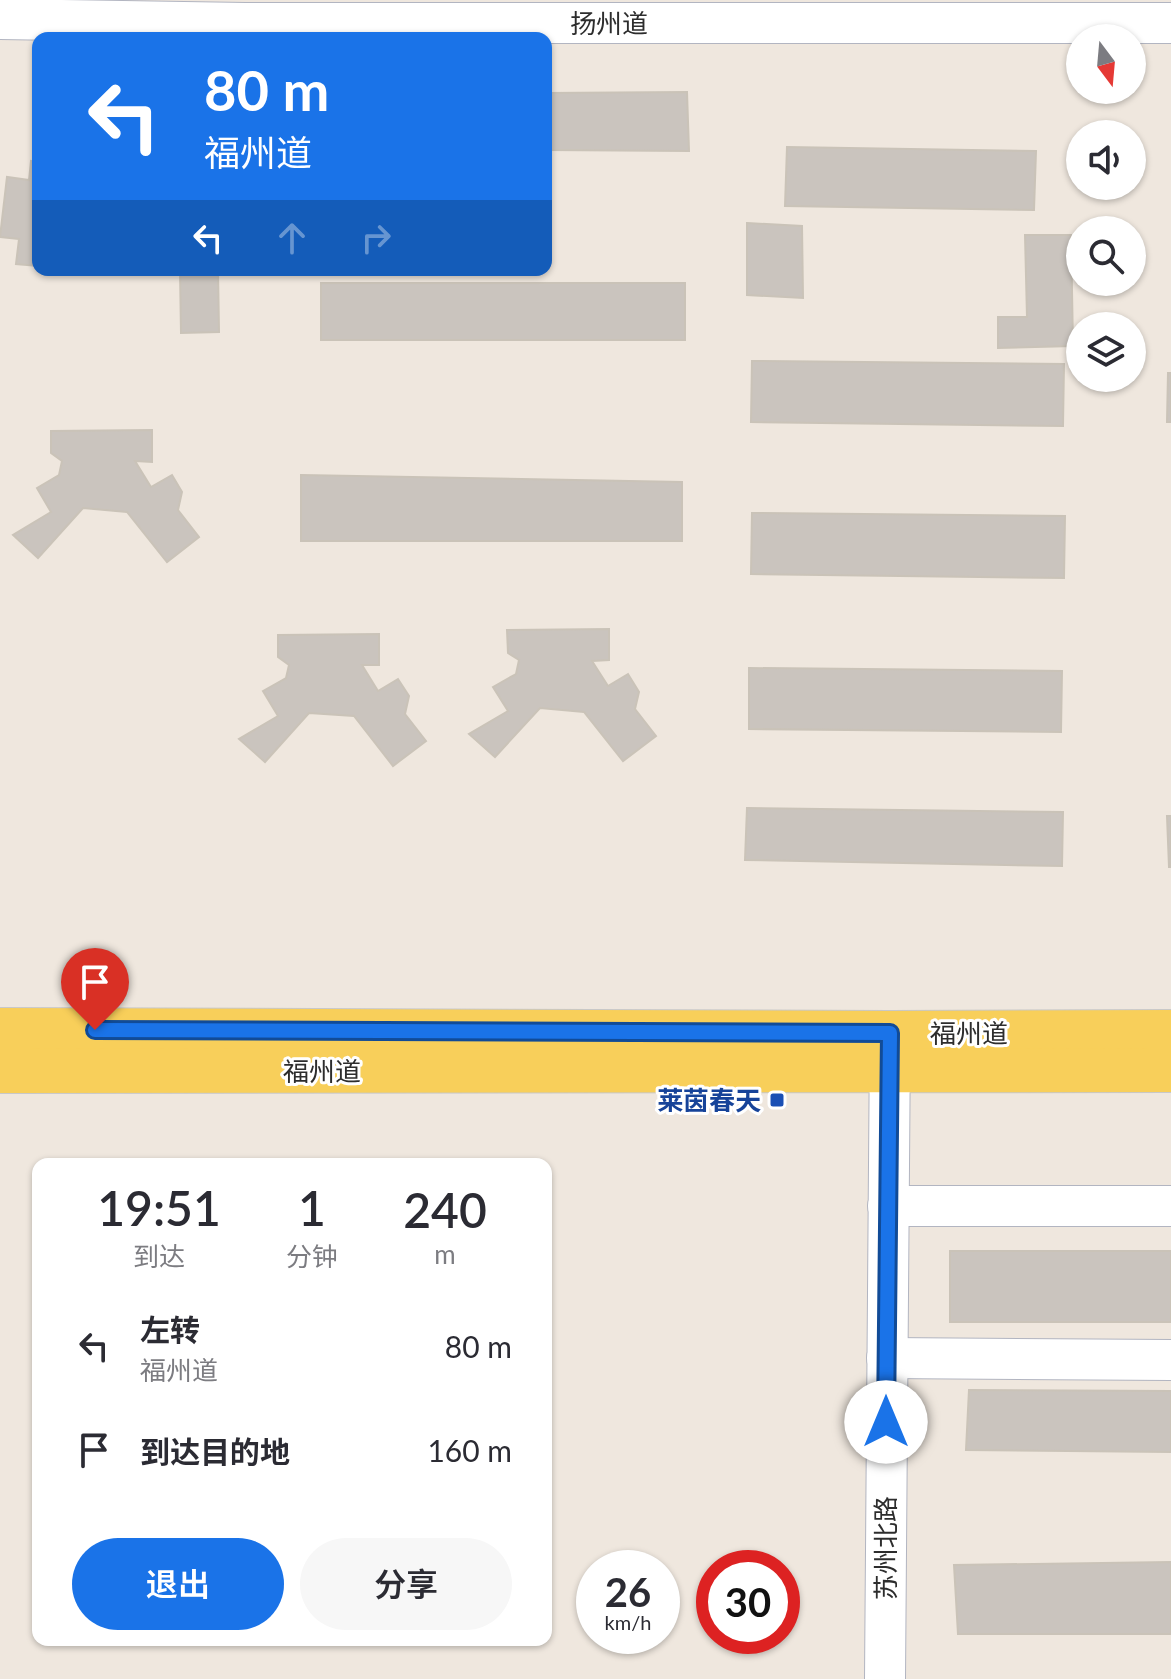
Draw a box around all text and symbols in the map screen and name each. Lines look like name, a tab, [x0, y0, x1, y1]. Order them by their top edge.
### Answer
street label: 扬州道	[570, 7, 648, 39]
north arrow	[1066, 24, 1146, 104]
map controls	[1066, 24, 1146, 392]
text: 80 m	[204, 56, 329, 123]
icon: left	[72, 64, 176, 168]
button: sound	[1066, 120, 1146, 200]
text: 福州道	[204, 130, 312, 174]
icon: left	[186, 216, 230, 260]
icon: ahead	[270, 216, 314, 260]
icon: right	[354, 216, 398, 260]
button: search	[1066, 216, 1146, 296]
button: layers	[1066, 312, 1146, 392]
pin	[61, 948, 129, 1030]
icon: arrive	[73, 960, 117, 1004]
street label: 福州道	[930, 1017, 1008, 1049]
street label: 福州道	[283, 1055, 361, 1087]
place label: 莱茵春天	[657, 1084, 761, 1116]
marker: 莱茵春天	[768, 1091, 786, 1109]
text: 19:51	[97, 1179, 221, 1236]
text: 1	[298, 1179, 326, 1236]
text: 240	[403, 1181, 487, 1238]
text: m	[434, 1238, 456, 1270]
text: 到达	[133, 1240, 185, 1272]
text: 分钟	[286, 1240, 338, 1272]
text: 左转	[140, 1311, 200, 1347]
icon: left	[72, 1324, 116, 1368]
text: 80 m	[445, 1328, 512, 1364]
text: 福州道	[140, 1354, 218, 1386]
position arrow	[844, 1380, 928, 1464]
icon: arrive	[72, 1428, 116, 1472]
text: 160 m	[427, 1432, 512, 1468]
text: 到达目的地	[140, 1433, 290, 1469]
street label: 苏州北路	[869, 1496, 901, 1600]
button: 退出	[72, 1538, 284, 1630]
button: 分享	[300, 1538, 512, 1630]
speed limit sign: 30	[696, 1550, 800, 1654]
text: 26	[605, 1568, 651, 1616]
text: km/h	[605, 1610, 651, 1634]

